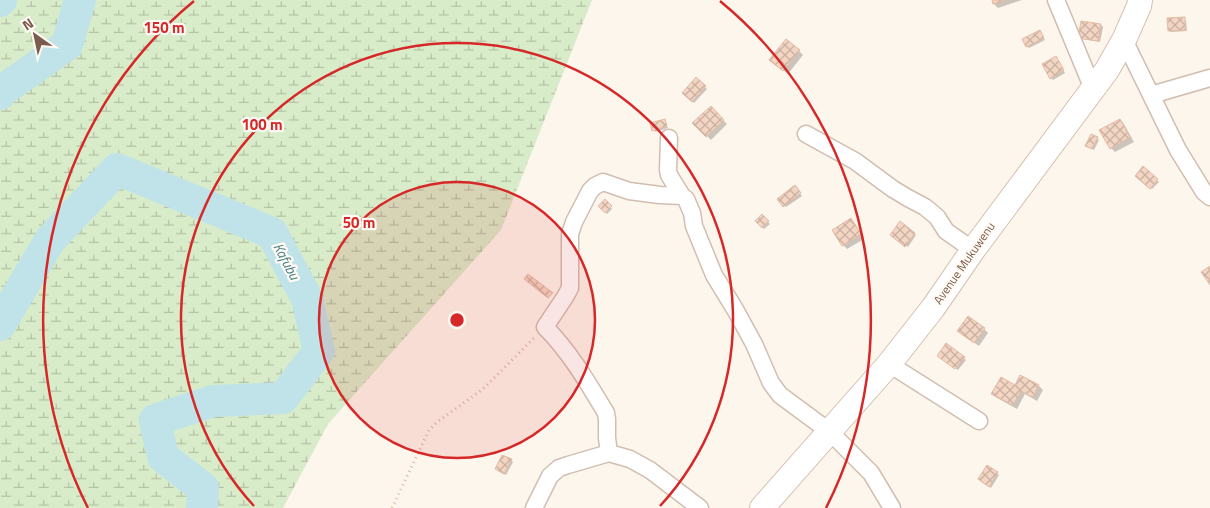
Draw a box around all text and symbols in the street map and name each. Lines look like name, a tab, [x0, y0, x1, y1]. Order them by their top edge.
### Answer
north arrow	[10, 10, 60, 60]
text: N	[18, 12, 37, 35]
text: 150 m	[143, 16, 185, 39]
text: 100 m	[241, 113, 283, 136]
text: 50 m	[343, 211, 375, 234]
street label: Avenue Mukuwenu	[928, 218, 1000, 308]
water label: Kafubu	[269, 239, 306, 284]
centre of rings	[448, 311, 466, 329]

